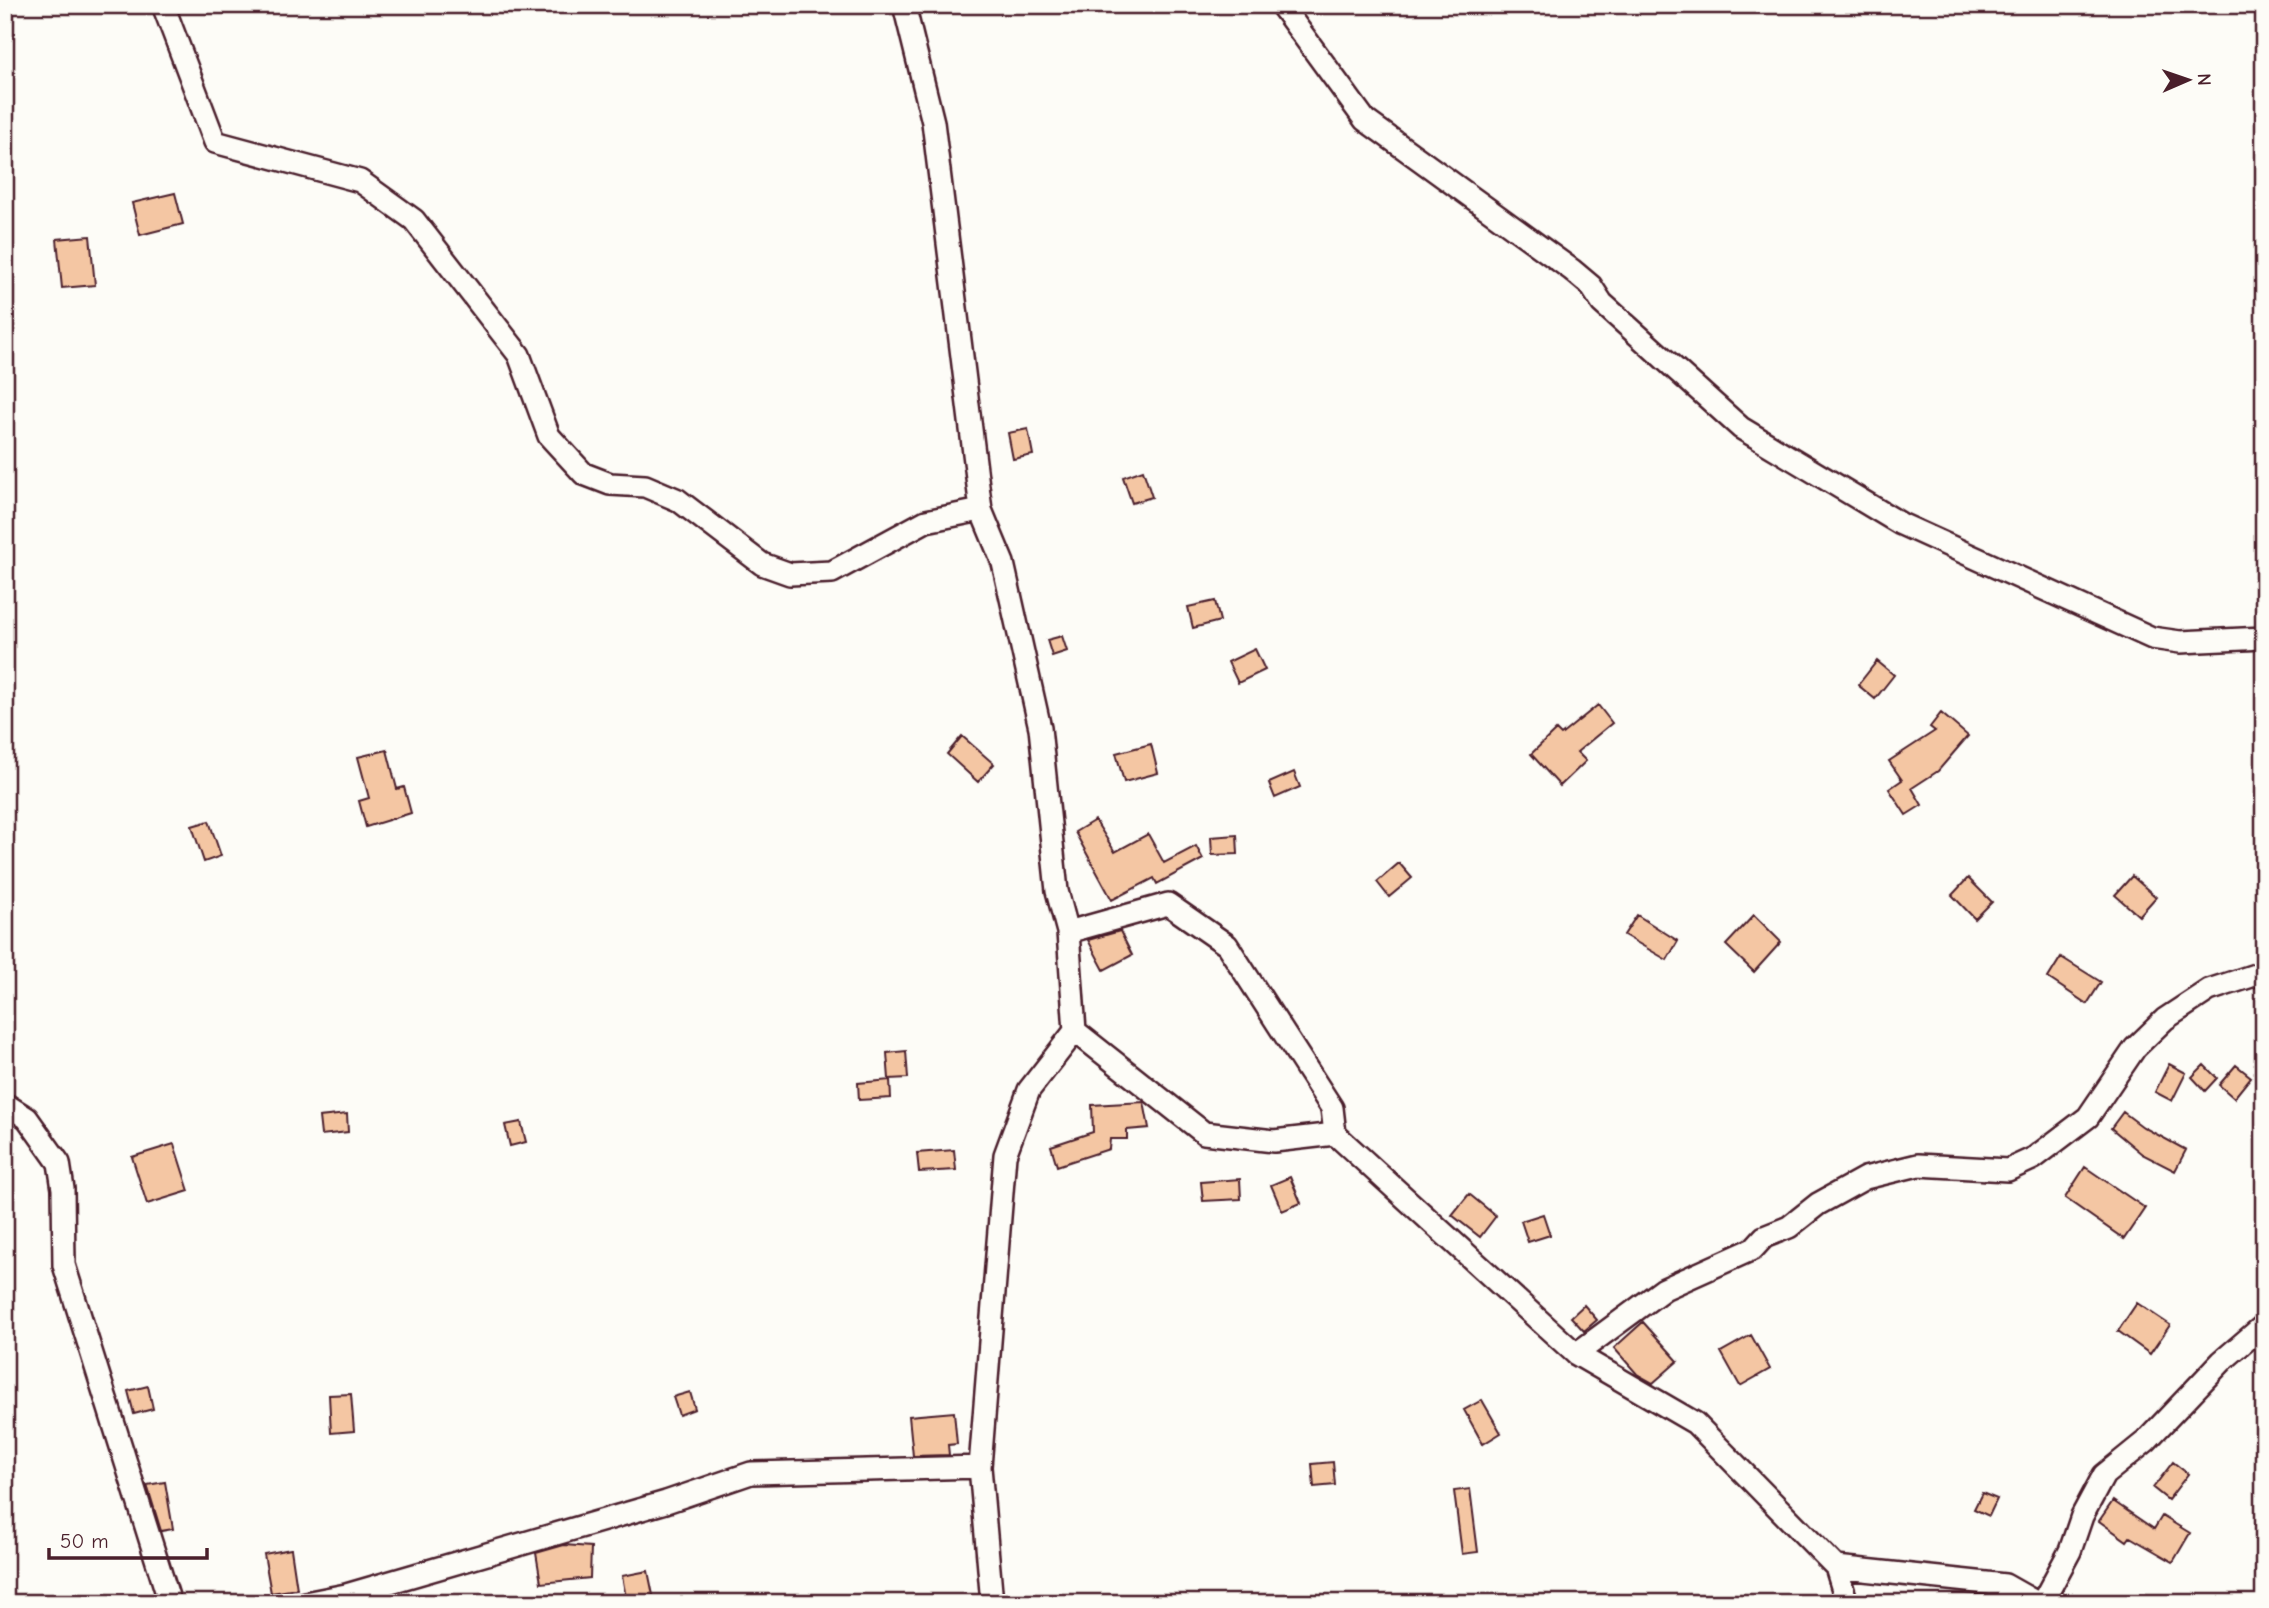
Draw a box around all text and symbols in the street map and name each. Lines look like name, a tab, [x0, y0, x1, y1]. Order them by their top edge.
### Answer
north arrow	[2154, 46, 2224, 116]
text: N	[2193, 73, 2215, 86]
scale bar	[49, 1517, 206, 1561]
text: 50 m	[60, 1529, 109, 1553]

